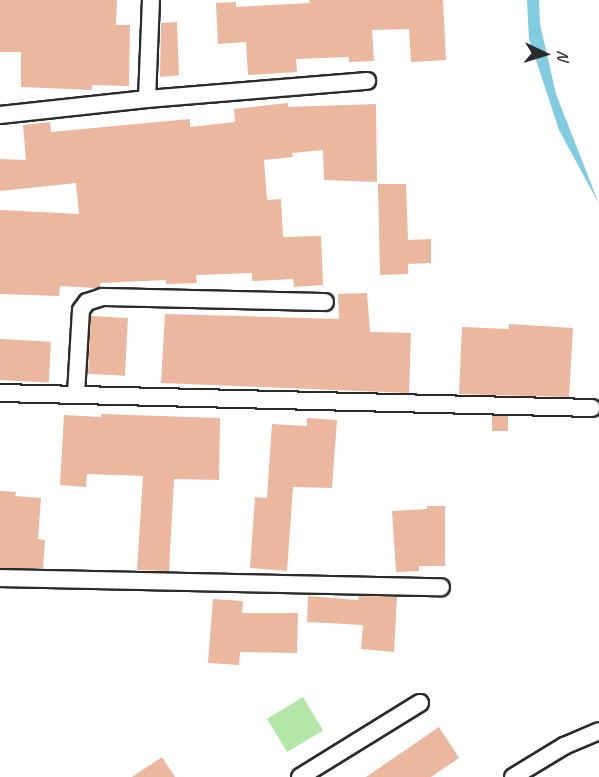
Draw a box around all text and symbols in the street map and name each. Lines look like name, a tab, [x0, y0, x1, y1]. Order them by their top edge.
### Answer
north arrow	[515, 24, 575, 84]
text: N	[553, 50, 573, 61]

